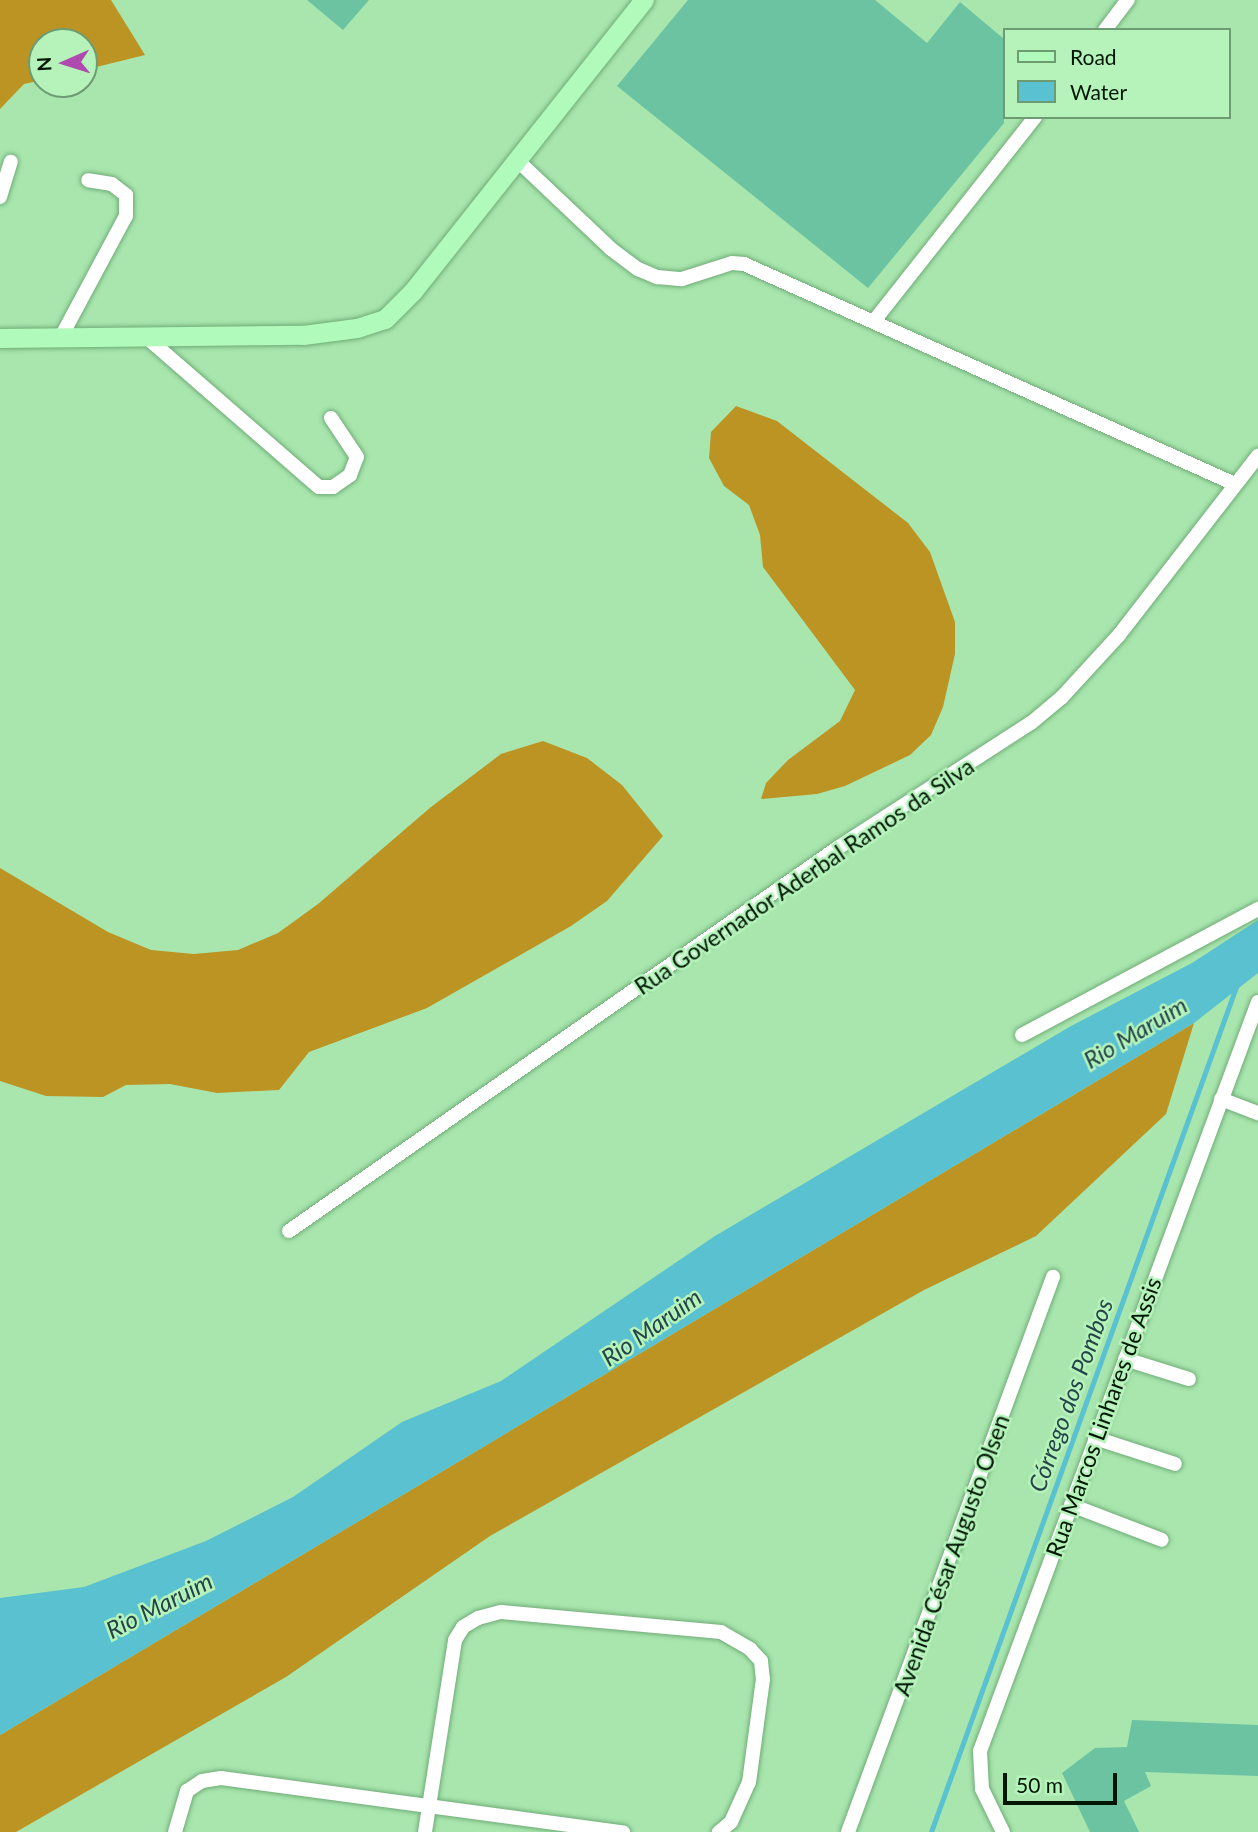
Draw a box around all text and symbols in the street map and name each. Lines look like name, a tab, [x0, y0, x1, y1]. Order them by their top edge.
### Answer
north arrow	[28, 28, 98, 98]
legend	[1002, 28, 1230, 119]
text: Road	[1070, 44, 1117, 69]
text: N	[32, 56, 55, 72]
text: Water	[1070, 79, 1127, 104]
street label: Rua Governador Aderbal Ramos da Silva	[629, 752, 979, 1000]
water label: Rio Maruim	[1078, 990, 1192, 1074]
street label: Rua Marcos Linhares de Assis	[1039, 1273, 1167, 1561]
water label: Rio Maruim	[596, 1282, 706, 1372]
water label: Córrego dos Pombos	[1022, 1295, 1118, 1495]
street label: Avenida César Augusto Olsen	[887, 1410, 1015, 1700]
water label: Rio Maruim	[101, 1566, 217, 1644]
scale bar	[1006, 1758, 1120, 1802]
text: 50 m	[1016, 1772, 1063, 1797]

